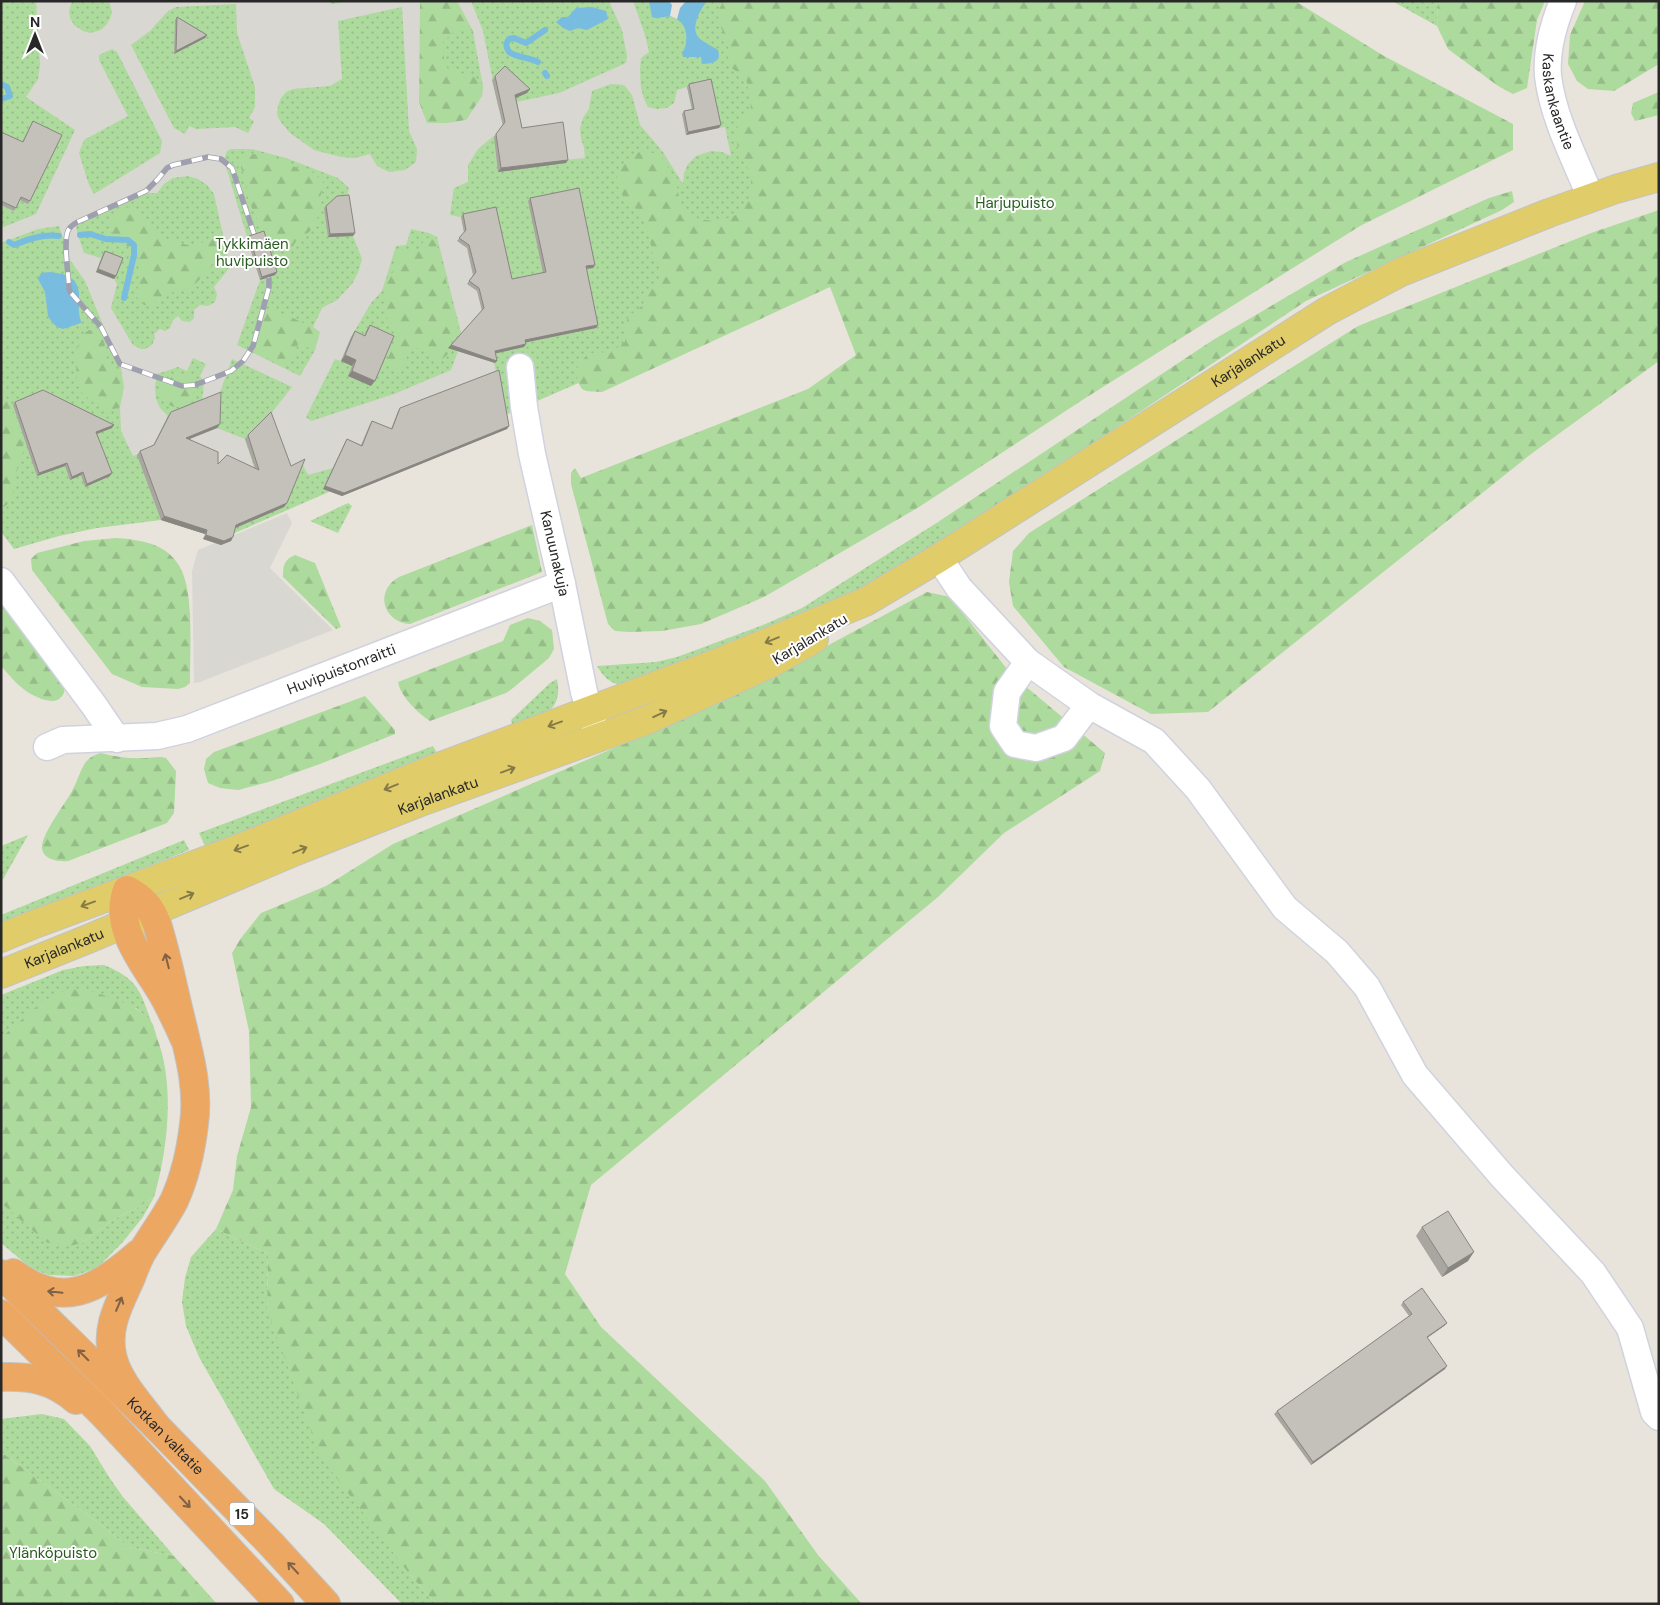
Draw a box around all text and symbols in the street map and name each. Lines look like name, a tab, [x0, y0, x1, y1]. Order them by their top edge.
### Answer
north arrow	[10, 10, 60, 60]
text: N	[30, 13, 40, 31]
street label: Kaskankaantie	[1538, 53, 1579, 153]
park label: Harjupuisto	[975, 193, 1055, 213]
park label: Tykkimäen huvipuisto	[215, 234, 289, 271]
street label: Karjalankatu	[1208, 330, 1289, 392]
street label: Kanuunakuja	[535, 509, 574, 598]
street label: Karjalankatu	[769, 609, 851, 669]
one-way arrow	[765, 636, 780, 646]
street label: Huvipuistonraitti	[284, 639, 399, 699]
one-way arrow	[652, 708, 667, 718]
one-way arrow	[548, 720, 563, 729]
one-way arrow	[500, 765, 515, 774]
street label: Karjalankatu	[395, 772, 481, 820]
one-way arrow	[384, 783, 399, 792]
one-way arrow	[233, 844, 249, 853]
one-way arrow	[292, 844, 307, 854]
one-way arrow	[179, 891, 194, 901]
one-way arrow	[81, 900, 97, 909]
street label: Karjalankatu	[21, 923, 107, 974]
one-way arrow	[162, 953, 171, 969]
one-way arrow	[47, 1287, 63, 1297]
one-way arrow	[115, 1297, 125, 1312]
one-way arrow	[77, 1349, 89, 1361]
street label: Kotkan valtatie	[123, 1393, 208, 1479]
one-way arrow	[179, 1495, 191, 1508]
road number: 15	[230, 1502, 254, 1526]
park label: Ylänköpuisto	[9, 1543, 97, 1563]
one-way arrow	[287, 1562, 299, 1574]

